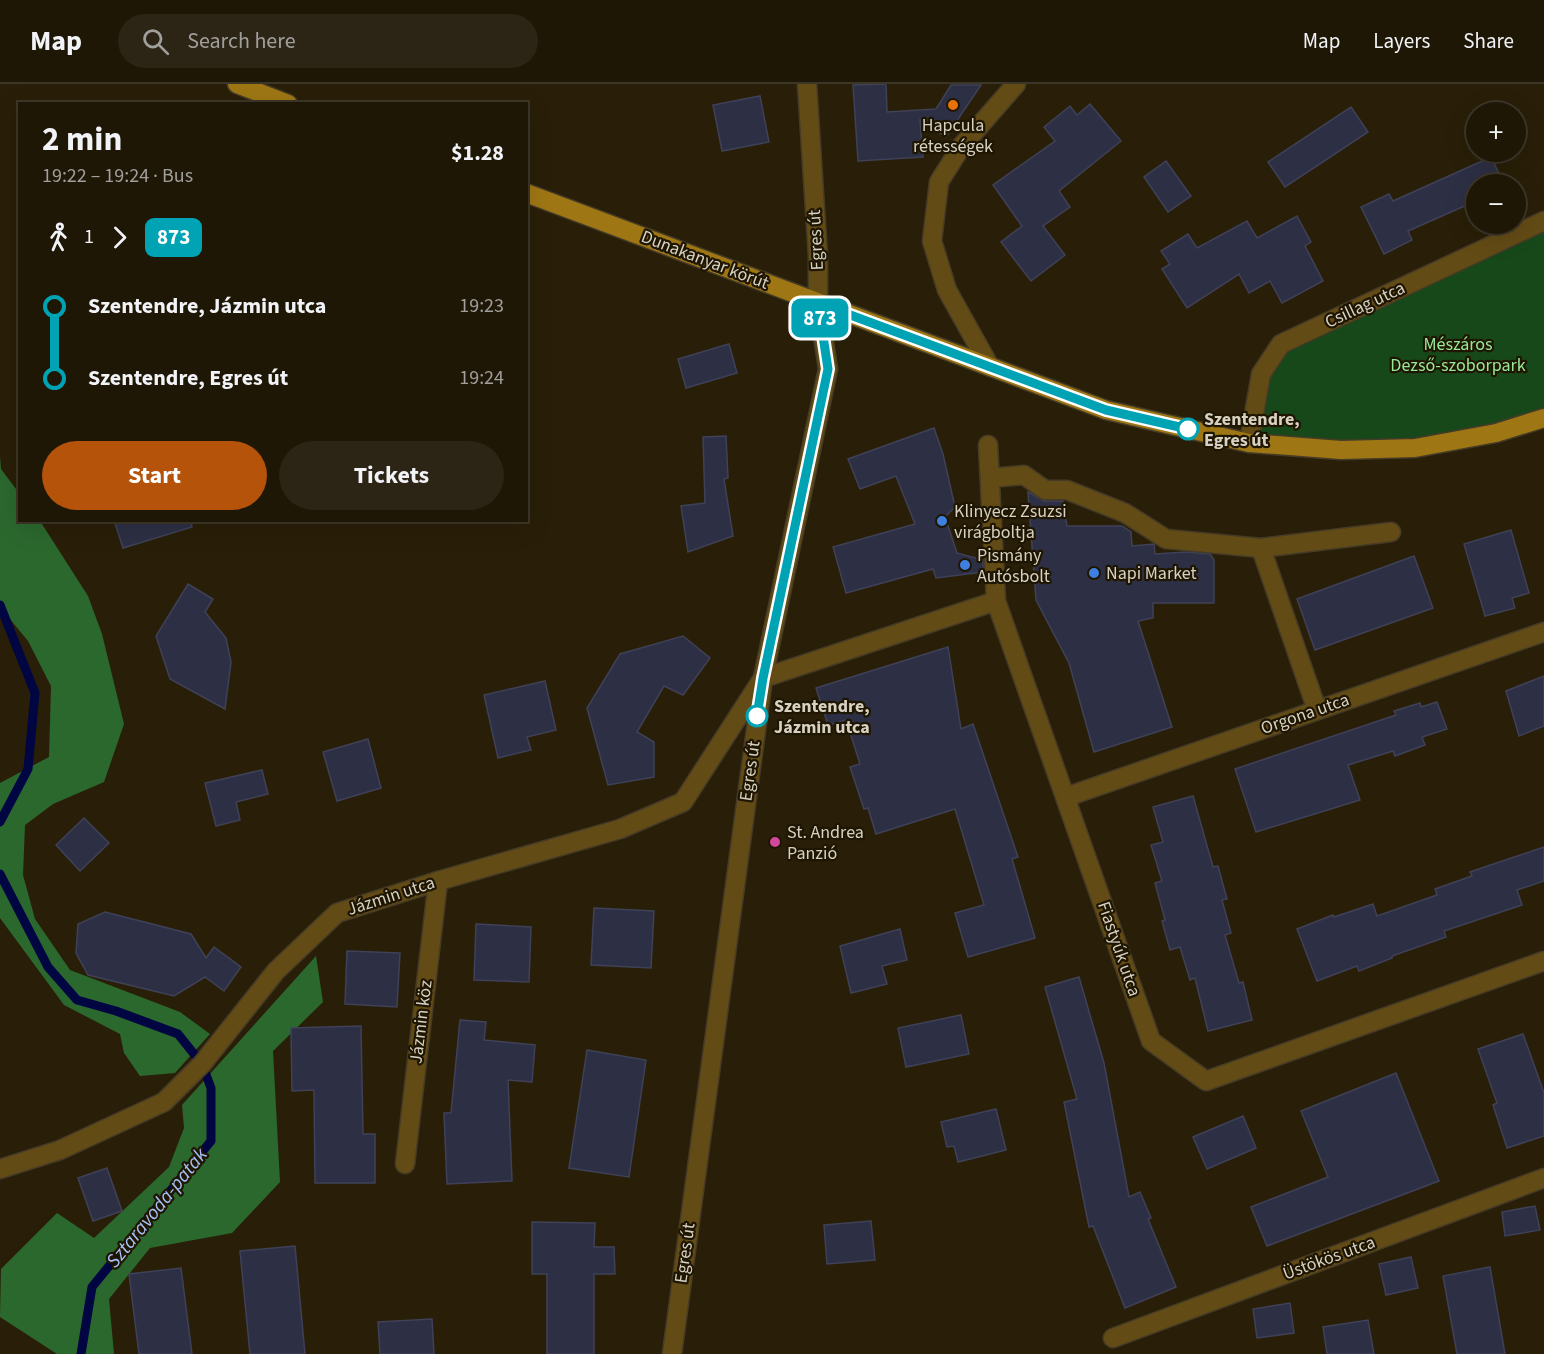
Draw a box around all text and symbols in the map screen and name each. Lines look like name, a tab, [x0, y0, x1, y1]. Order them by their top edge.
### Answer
search box	[118, 14, 538, 68]
text: Map	[30, 21, 82, 61]
icon: search	[139, 25, 172, 58]
text: Search here	[187, 25, 296, 57]
text: Map	[1303, 26, 1340, 56]
text: Layers	[1373, 26, 1430, 56]
text: Share	[1463, 26, 1514, 56]
marker: Hapcula rétességek	[946, 98, 960, 112]
map controls	[1466, 102, 1526, 234]
button: +	[1466, 102, 1526, 162]
place label: Hapcula rétességek	[913, 113, 993, 159]
text: 2 min	[42, 116, 122, 163]
text: $1.28	[451, 137, 504, 169]
text: 19:22 – 19:24 · Bus	[42, 162, 193, 190]
button: −	[1466, 174, 1526, 234]
street label: Egres út	[802, 209, 830, 271]
icon: walk	[42, 221, 75, 254]
icon: forward	[103, 221, 136, 254]
text: 873	[157, 222, 190, 252]
text: 1	[84, 223, 94, 251]
street label: Dunakanyar körút	[638, 224, 772, 296]
street label: Csillag utca	[1321, 276, 1409, 334]
text: Szentendre, Jázmin utca	[88, 290, 326, 322]
text: 19:23	[459, 292, 504, 320]
line badge: 873	[786, 298, 854, 338]
text: 873	[803, 303, 837, 333]
park label: Mészáros Dezső-szoborpark	[1390, 332, 1526, 378]
text: Szentendre, Egres út	[88, 362, 288, 394]
text: 19:24	[459, 364, 504, 392]
place label: Szentendre, Egres út	[1204, 407, 1300, 453]
marker: Szentendre, Egres út	[1177, 418, 1199, 440]
button: Start	[42, 441, 267, 510]
button: Tickets	[279, 441, 504, 510]
place label: Klinyecz Zsuzsi virágboltja	[954, 499, 1067, 545]
marker: Klinyecz Zsuzsi virágboltja	[935, 514, 949, 528]
place label: Pismány Autósbolt	[977, 543, 1050, 589]
marker: Pismány Autósbolt	[958, 558, 972, 572]
place label: Napi Market	[1106, 561, 1197, 586]
marker: Napi Market	[1087, 566, 1101, 580]
street label: Orgona utca	[1258, 687, 1352, 741]
place label: Szentendre, Jázmin utca	[774, 694, 870, 740]
marker: Szentendre, Jázmin utca	[746, 705, 768, 727]
street label: Egres út	[733, 739, 767, 803]
place label: St. Andrea Panzió	[787, 820, 864, 866]
marker: St. Andrea Panzió	[768, 835, 782, 849]
street label: Jázmin utca	[344, 870, 438, 922]
street label: Fiastyúk utca	[1091, 898, 1147, 1000]
street label: Jázmin köz	[403, 978, 439, 1065]
water label: Sztaravoda-patak	[100, 1142, 214, 1274]
street label: Egres út	[668, 1221, 702, 1285]
street label: Üstökös utca	[1279, 1230, 1379, 1286]

